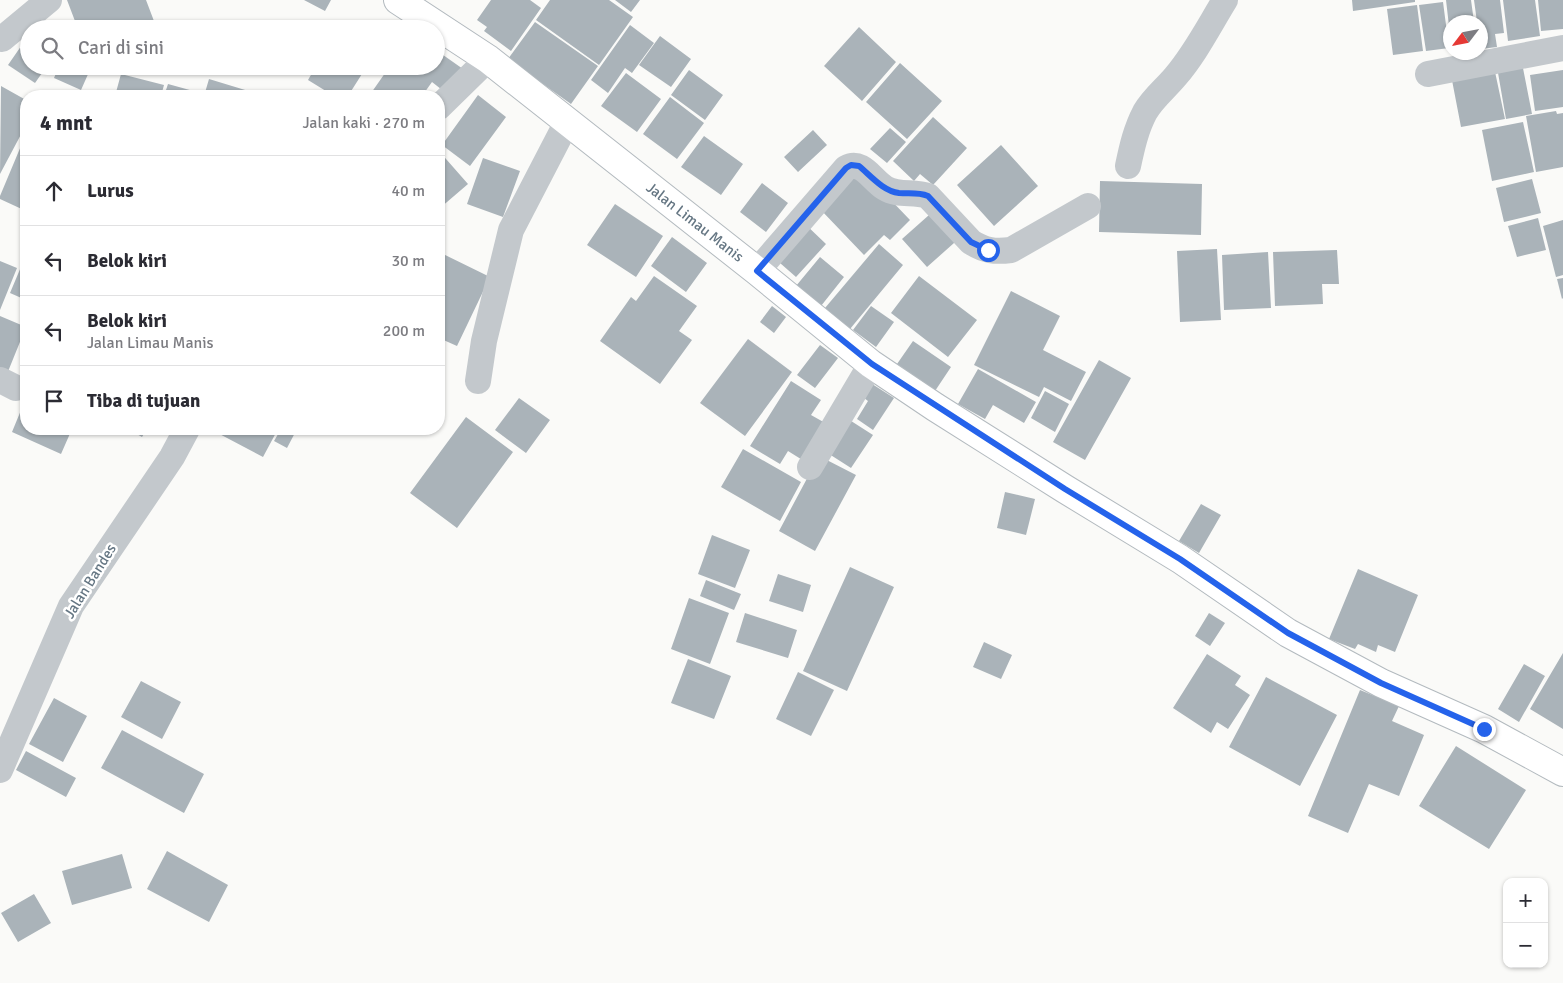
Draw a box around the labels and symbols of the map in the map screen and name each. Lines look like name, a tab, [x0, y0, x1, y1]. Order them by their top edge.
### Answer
north arrow	[1443, 15, 1488, 60]
street label: Jalan Limau Manis	[643, 178, 748, 266]
route start	[977, 239, 1000, 262]
street label: Jalan Bandes	[60, 540, 120, 622]
route end	[1473, 718, 1496, 741]

